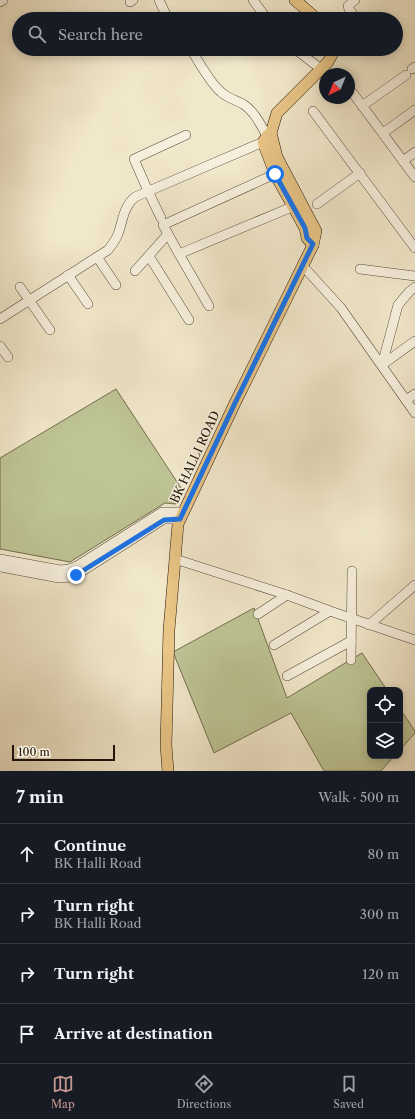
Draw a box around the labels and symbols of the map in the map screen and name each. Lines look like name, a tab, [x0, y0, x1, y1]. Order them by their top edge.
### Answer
north arrow	[319, 68, 355, 104]
route start	[266, 165, 284, 183]
street label: BK HALLI ROAD	[167, 408, 223, 505]
route end	[67, 566, 85, 584]
scale bar	[12, 743, 115, 762]

